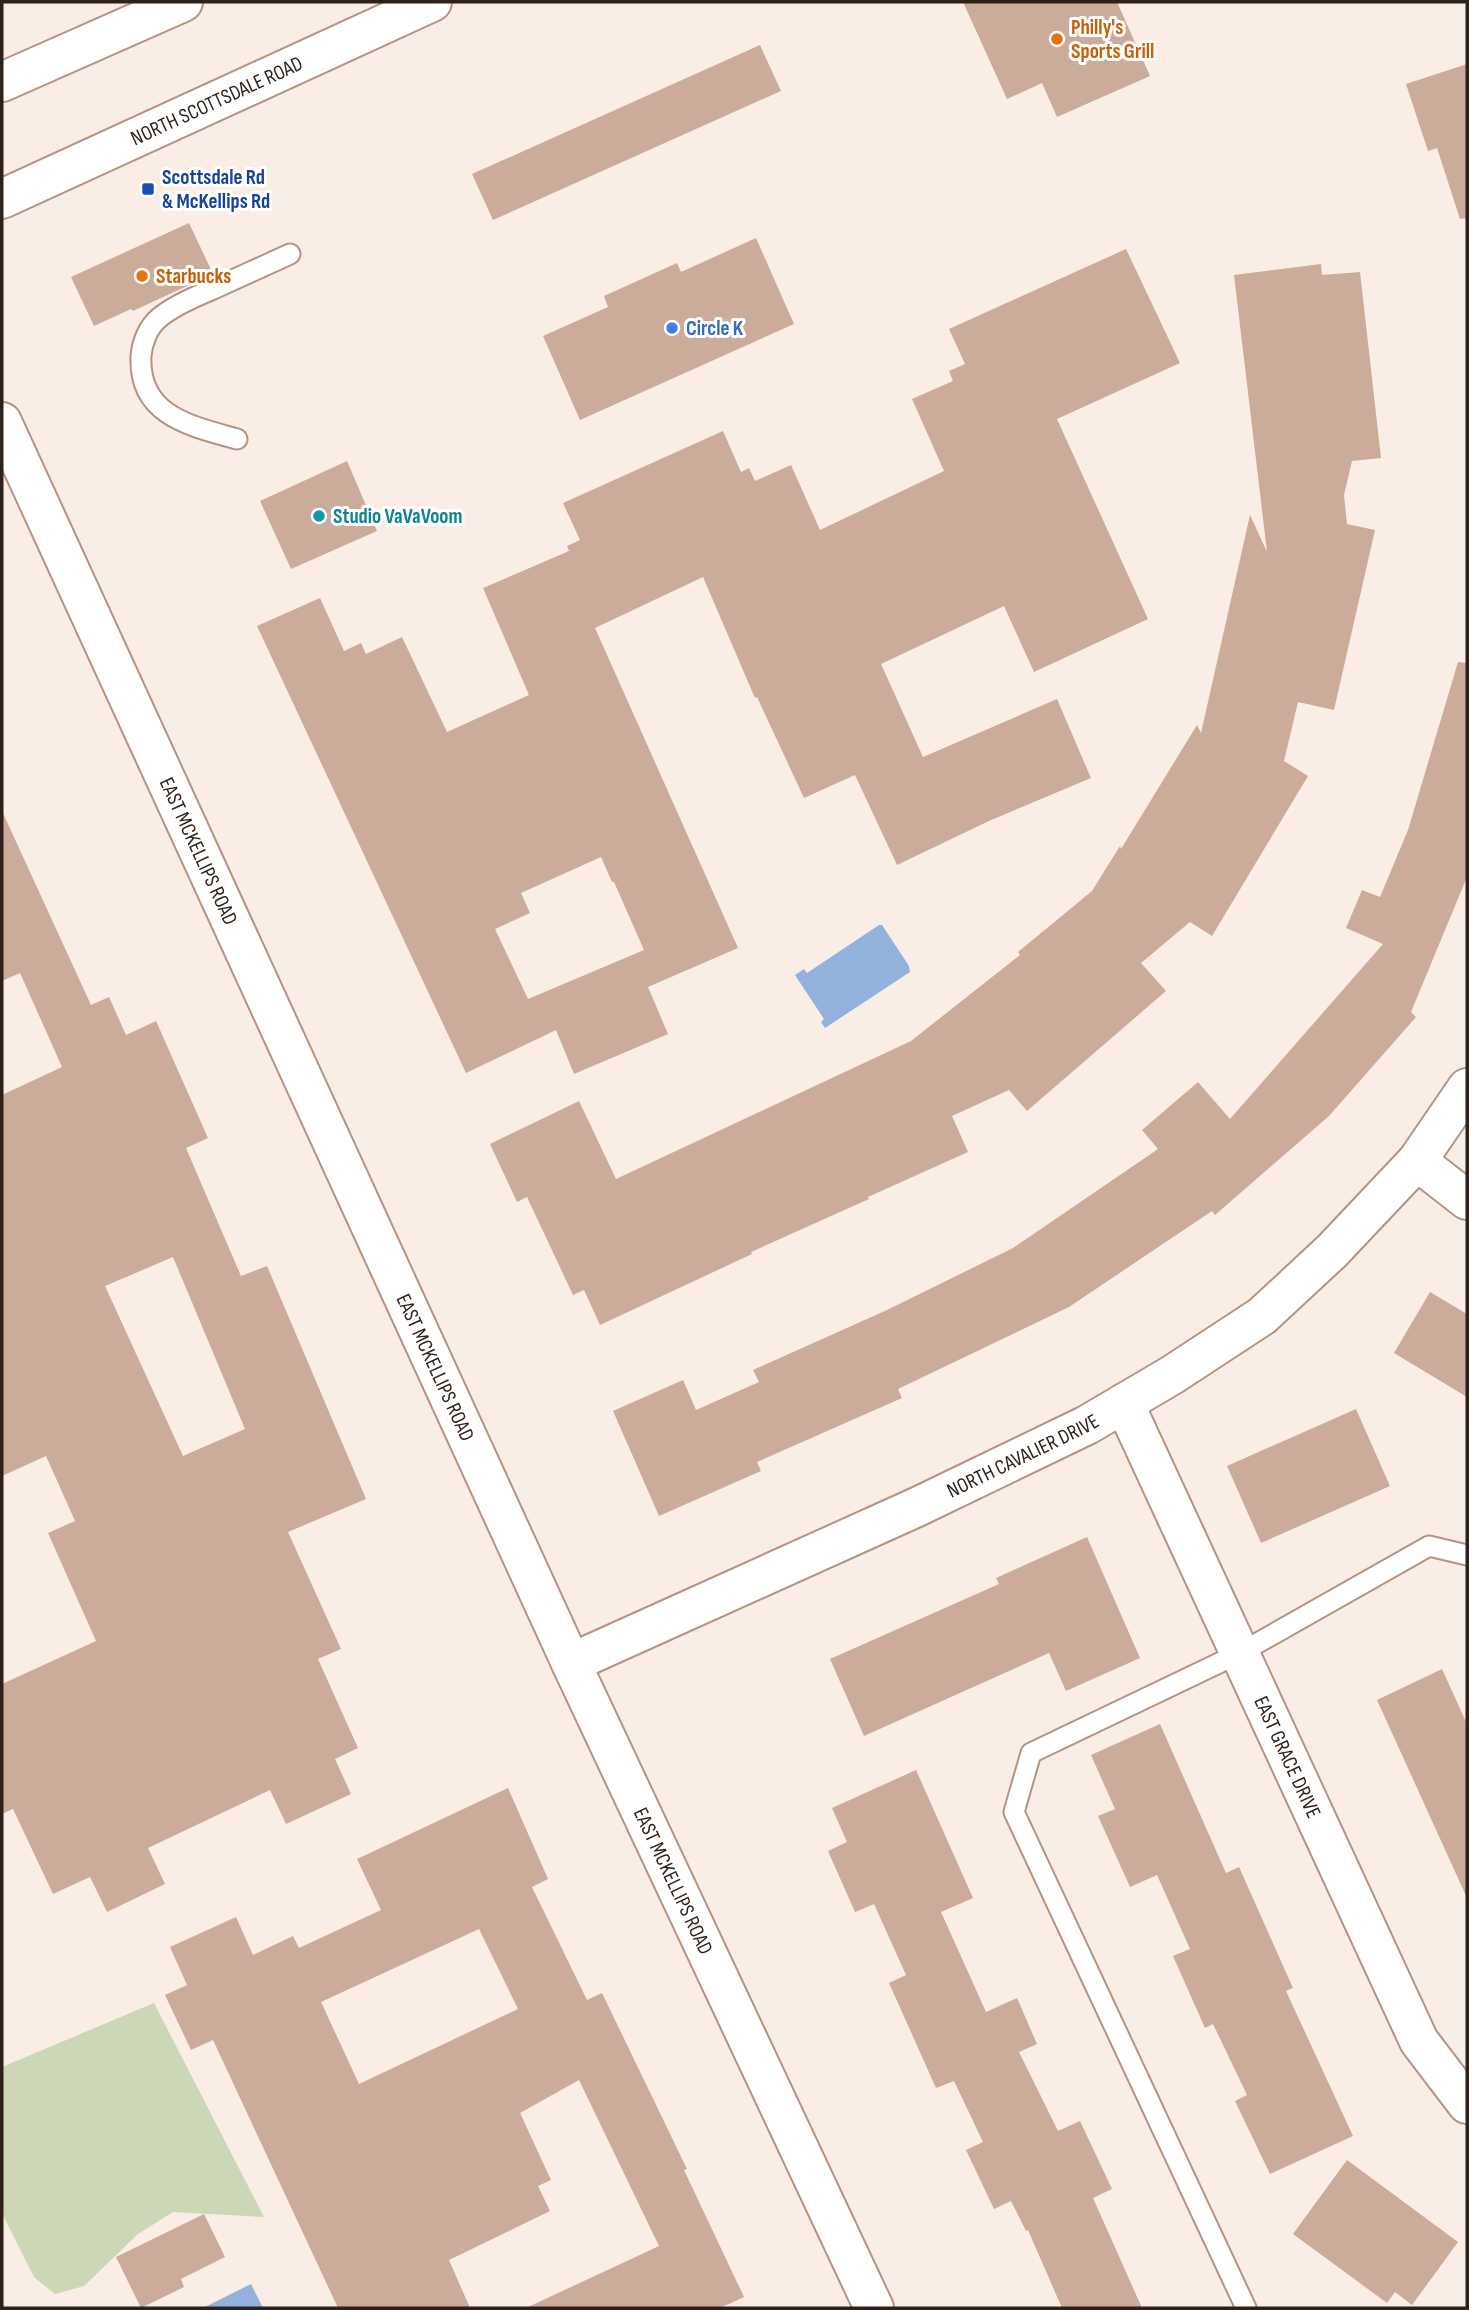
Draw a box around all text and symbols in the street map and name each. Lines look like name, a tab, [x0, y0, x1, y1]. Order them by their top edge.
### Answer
place label: Philly's Sports Grill	[1071, 15, 1154, 64]
marker: Philly's Sports Grill	[1049, 31, 1065, 47]
street label: NORTH SCOTTSDALE ROAD	[127, 51, 306, 151]
place label: Scottsdale Rd & McKellips Rd	[162, 165, 270, 214]
marker: Scottsdale Rd & McKellips Rd	[140, 181, 156, 197]
place label: Starbucks	[156, 264, 231, 289]
marker: Starbucks	[134, 268, 150, 284]
place label: Circle K	[686, 316, 744, 341]
marker: Circle K	[664, 320, 680, 336]
place label: Studio VaVaVoom	[333, 504, 462, 529]
marker: Studio VaVaVoom	[311, 508, 327, 524]
street label: EAST MCKELLIPS ROAD	[154, 773, 243, 929]
street label: EAST MCKELLIPS ROAD	[391, 1290, 480, 1445]
street label: NORTH CAVALIER DRIVE	[943, 1408, 1103, 1503]
street label: EAST GRACE DRIVE	[1249, 1692, 1327, 1822]
street label: EAST MCKELLIPS ROAD	[628, 1804, 719, 1958]

